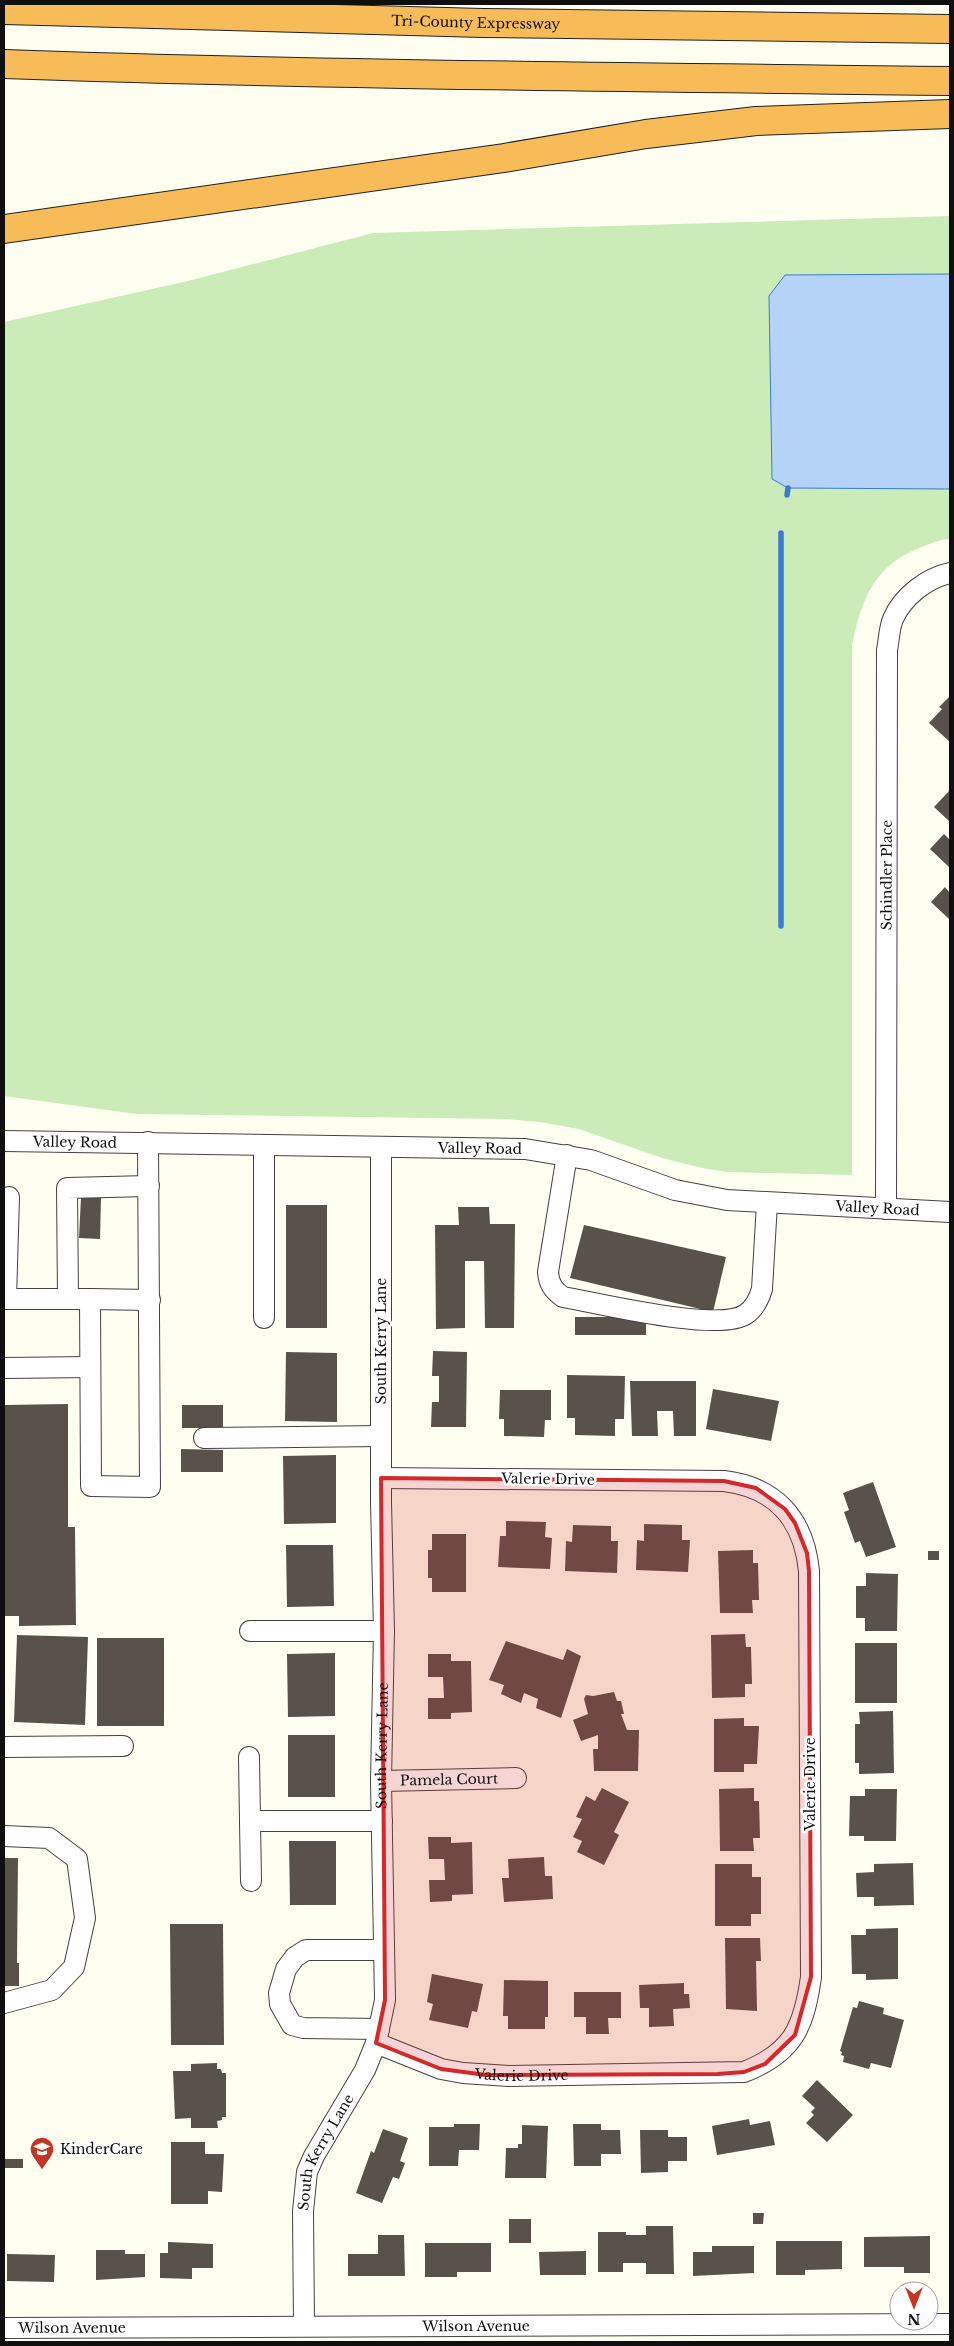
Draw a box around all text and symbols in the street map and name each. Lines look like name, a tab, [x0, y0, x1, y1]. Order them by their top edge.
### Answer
street label: Tri-County Expressway	[391, 12, 561, 33]
street label: Schindler Place	[877, 820, 896, 930]
street label: Valley Road	[32, 1132, 118, 1152]
street label: Valley Road	[437, 1139, 523, 1158]
street label: Valley Road	[834, 1197, 921, 1219]
street label: South Kerry Lane	[372, 1278, 390, 1404]
street label: Valerie Drive	[500, 1469, 595, 1489]
street label: South Kerry Lane	[372, 1682, 392, 1809]
street label: Valerie Drive	[801, 1737, 819, 1832]
street label: Pamela Court	[400, 1769, 499, 1790]
street label: Valerie Drive	[473, 2065, 568, 2085]
street label: South Kerry Lane	[294, 2091, 358, 2211]
school or university icon: KinderCare	[29, 2136, 55, 2170]
place label: KinderCare	[60, 2140, 143, 2158]
north arrow	[889, 2281, 939, 2331]
text: N	[907, 2310, 921, 2328]
street label: Wilson Avenue	[421, 2317, 530, 2335]
street label: Wilson Avenue	[17, 2318, 126, 2337]

